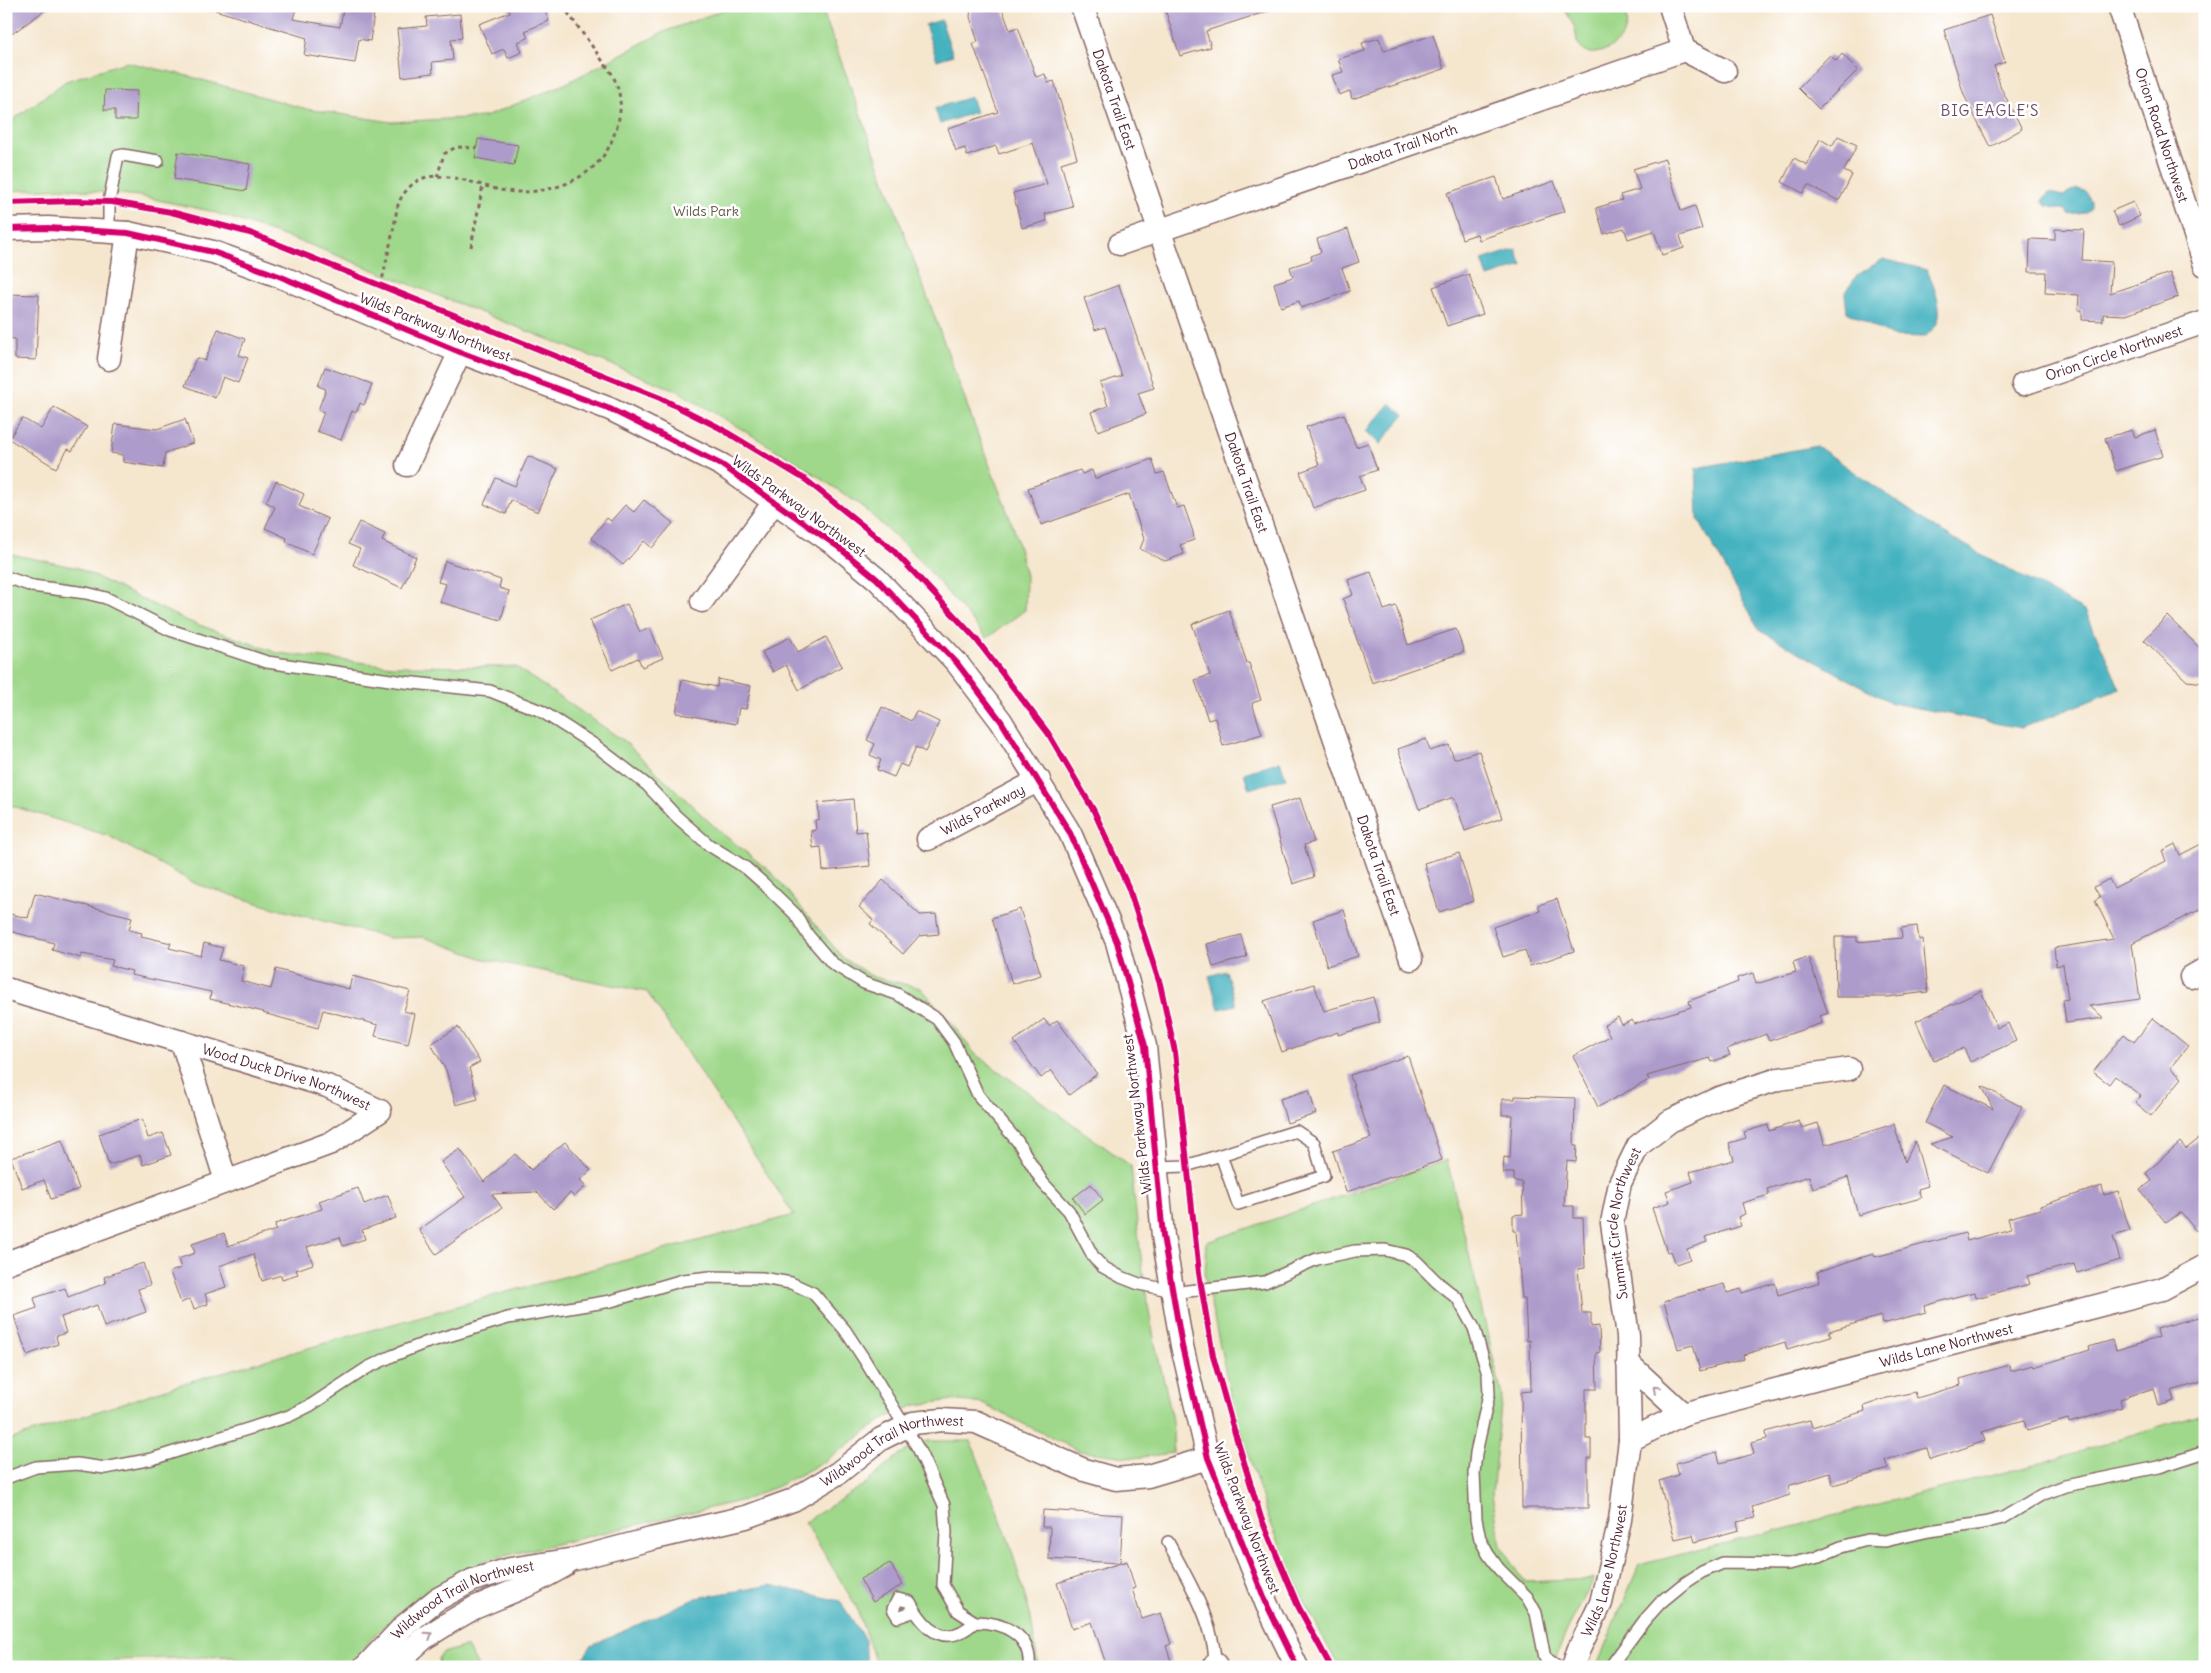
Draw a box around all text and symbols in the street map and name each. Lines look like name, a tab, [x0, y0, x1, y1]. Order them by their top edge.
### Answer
street label: Dakota Trail East	[1089, 47, 1140, 153]
street label: Orion Road Northwest	[2131, 65, 2193, 205]
district label: BIG EAGLE'S	[1941, 101, 2039, 120]
street label: Dakota Trail North	[1346, 120, 1460, 174]
park label: Wilds Park	[673, 202, 739, 220]
street label: Wilds Parkway Northwest	[357, 288, 514, 366]
street label: Orion Circle Northwest	[2043, 321, 2185, 385]
street label: Dakota Trail East	[1221, 430, 1272, 535]
street label: Wilds Parkway Northwest	[728, 451, 870, 561]
street label: Wilds Parkway	[938, 780, 1028, 840]
street label: Dakota Trail East	[1353, 812, 1404, 918]
street label: Wilds Parkway Northwest	[1118, 1032, 1156, 1195]
street label: Wood Duck Drive Northwest	[200, 1040, 374, 1114]
street label: Summit Circle Northwest	[1603, 1144, 1645, 1301]
street label: Wilds Lane Northwest	[1878, 1319, 2015, 1371]
one-way arrow	[1652, 1386, 1661, 1395]
street label: Wildwood Trail Northwest	[817, 1411, 965, 1491]
street label: Wilds Parkway Northwest	[1210, 1439, 1284, 1597]
street label: Wilds Lane Northwest	[1577, 1503, 1631, 1640]
street label: Wildwood Trail Northwest	[387, 1556, 535, 1643]
one-way arrow	[424, 1632, 433, 1641]

